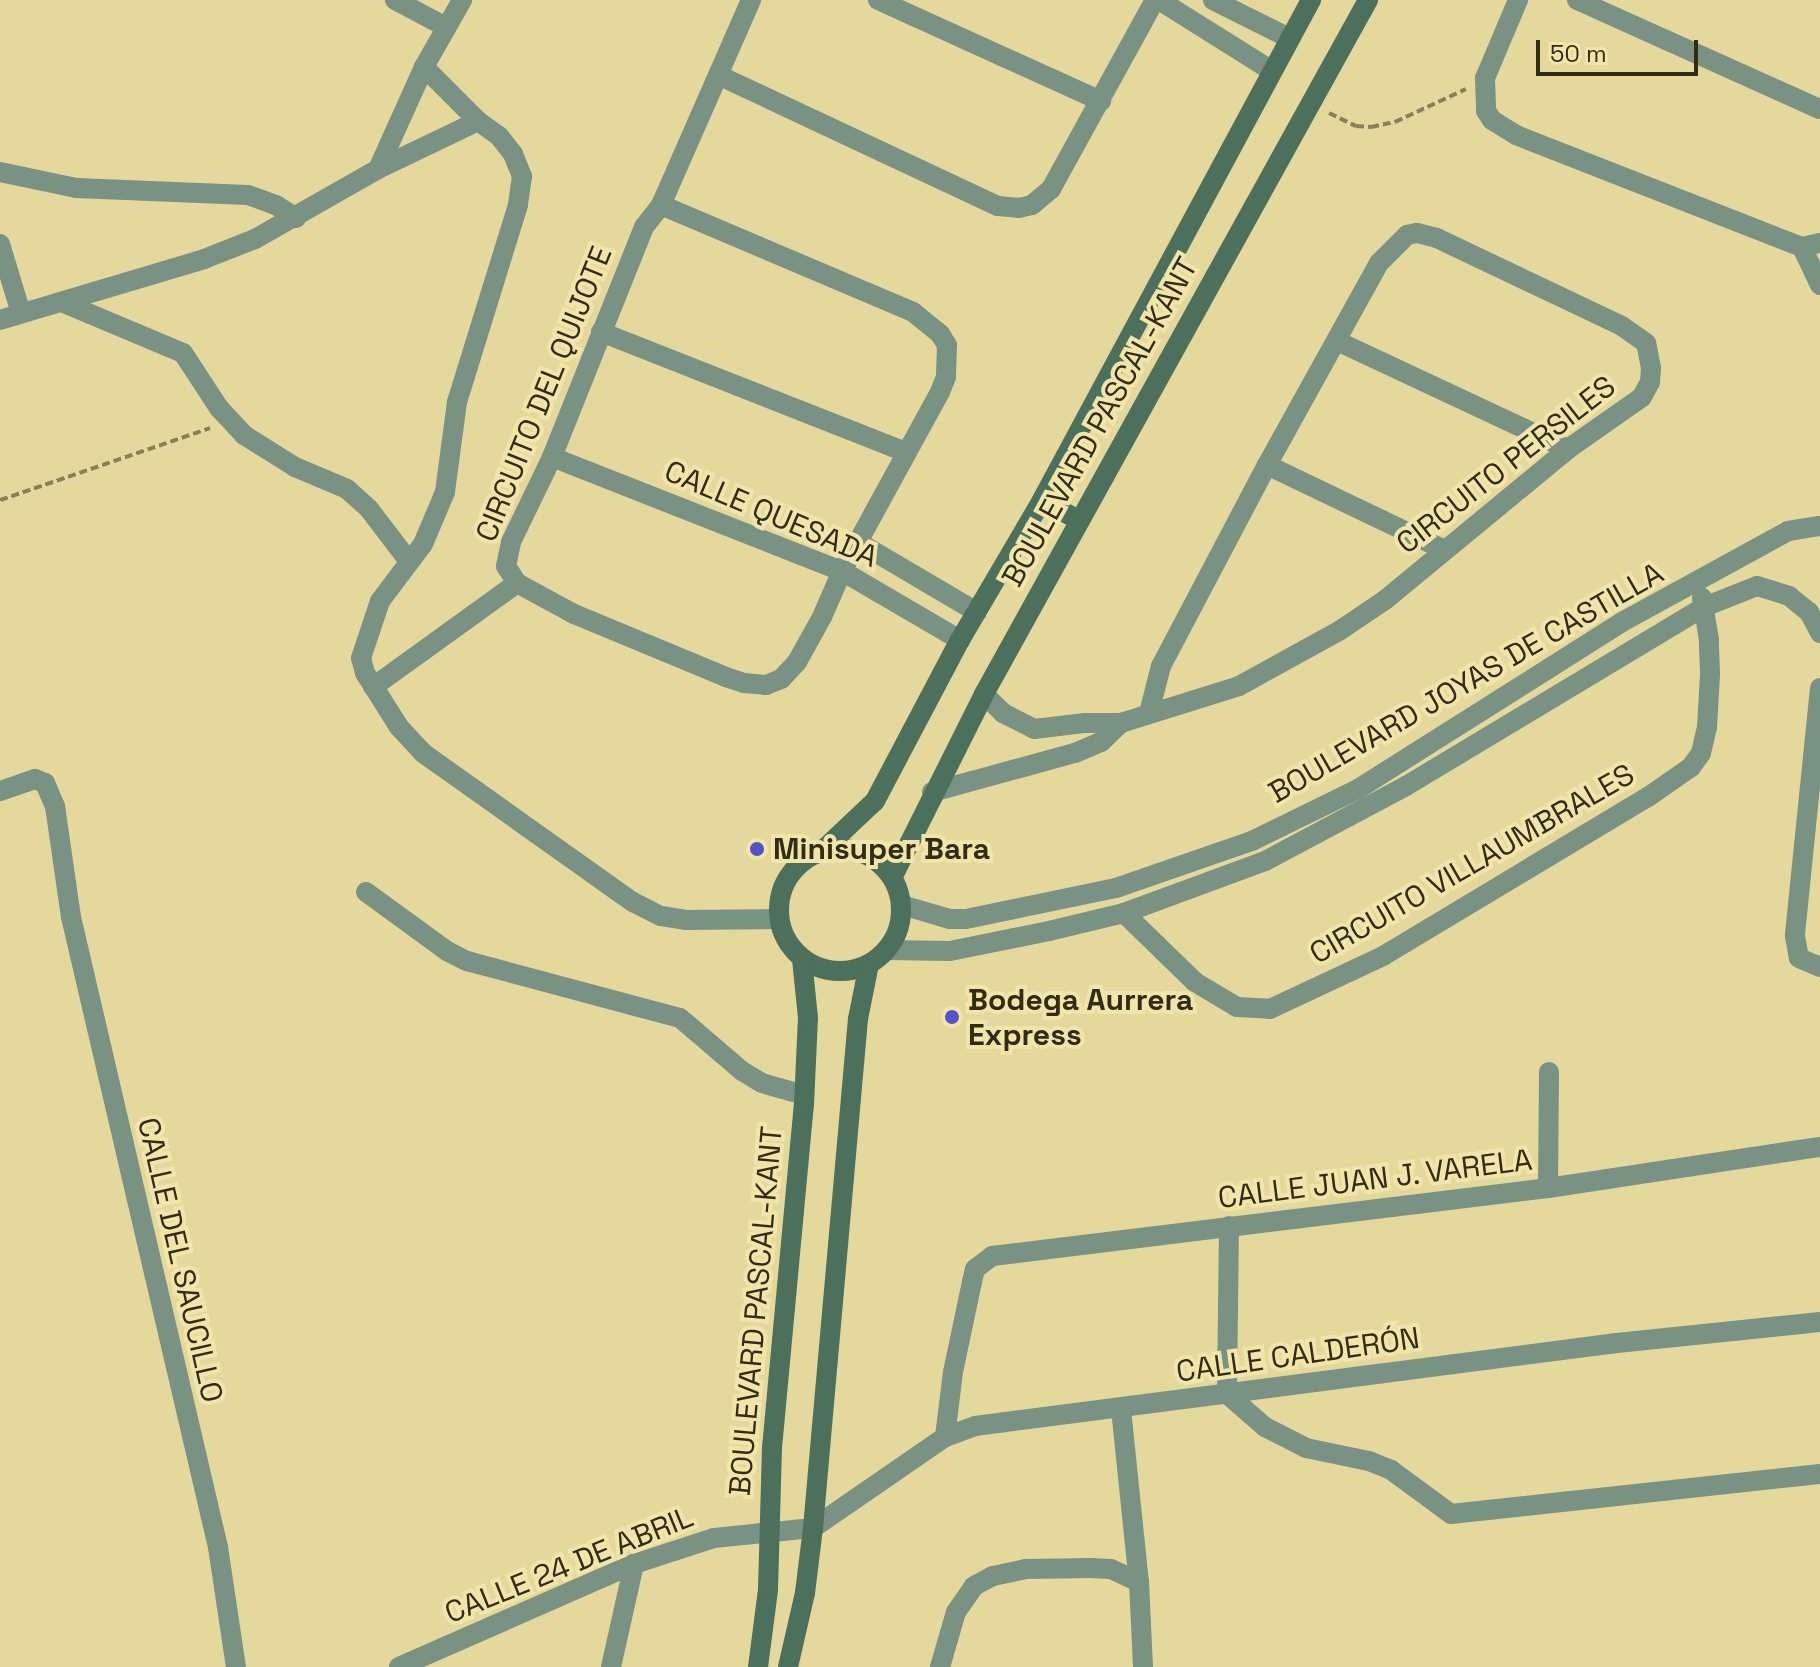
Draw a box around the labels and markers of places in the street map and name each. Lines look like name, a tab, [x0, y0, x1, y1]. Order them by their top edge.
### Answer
place label: Minisuper Bara	[773, 831, 990, 867]
marker: Minisuper Bara	[748, 840, 766, 858]
place label: Bodega Aurrera Express	[968, 982, 1194, 1052]
marker: Bodega Aurrera Express	[943, 1008, 961, 1026]

